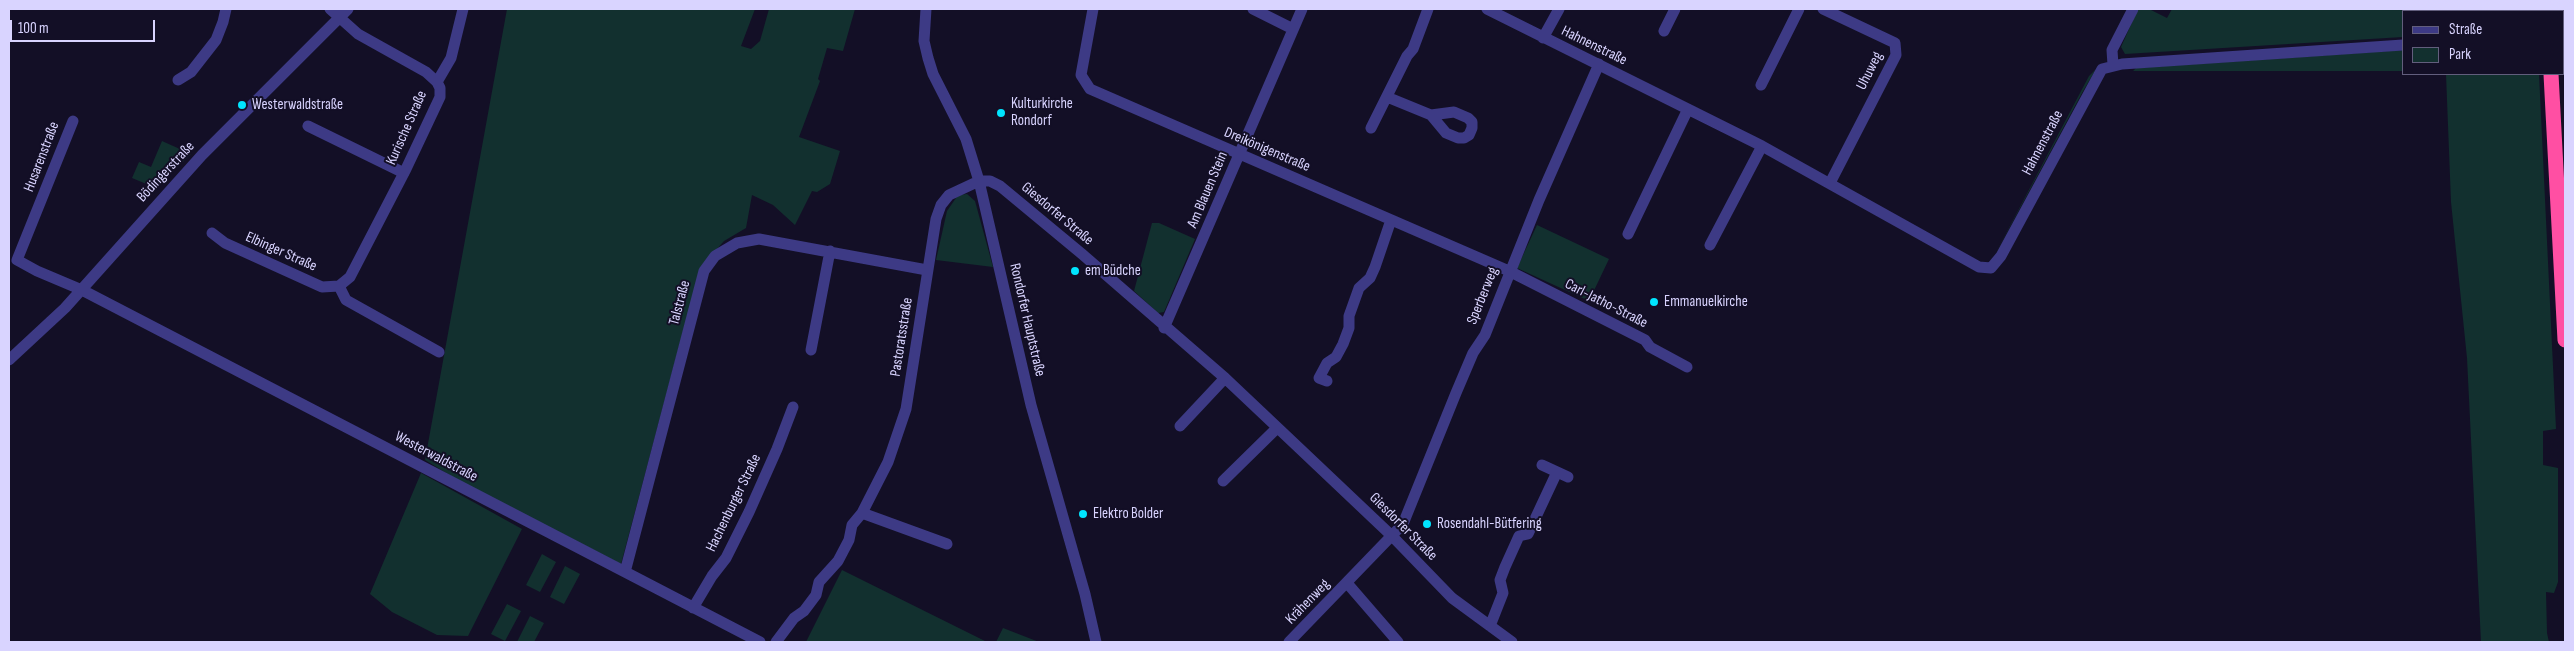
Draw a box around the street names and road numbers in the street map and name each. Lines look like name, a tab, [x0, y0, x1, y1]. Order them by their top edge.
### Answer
street label: Hahnenstraße	[1558, 22, 1630, 70]
street label: Uhuweg	[1853, 49, 1887, 93]
street label: Kurische Straße	[383, 88, 431, 168]
street label: Hahnenstraße	[2018, 108, 2068, 178]
street label: Husarenstraße	[20, 119, 64, 195]
street label: Dreikönigenstraße	[1221, 124, 1313, 176]
street label: Bödingerstraße	[133, 138, 199, 206]
street label: Am Blauen Stein	[1184, 149, 1232, 231]
street label: Giesdorfer Straße	[1017, 179, 1097, 249]
street label: Elbinger Straße	[243, 228, 319, 276]
street label: Rondorfer Hauptstraße	[1005, 262, 1049, 378]
street label: Sperberweg	[1463, 265, 1503, 327]
street label: Carl-Jatho-Straße	[1562, 275, 1650, 333]
street label: Talstraße	[665, 279, 695, 327]
street label: Pastoratsstraße	[887, 296, 917, 378]
street label: Westerwaldstraße	[392, 428, 480, 486]
street label: Hachenburger Straße	[703, 451, 765, 555]
street label: Giesdorfer Straße	[1365, 489, 1441, 565]
street label: Krähenweg	[1282, 576, 1334, 628]

